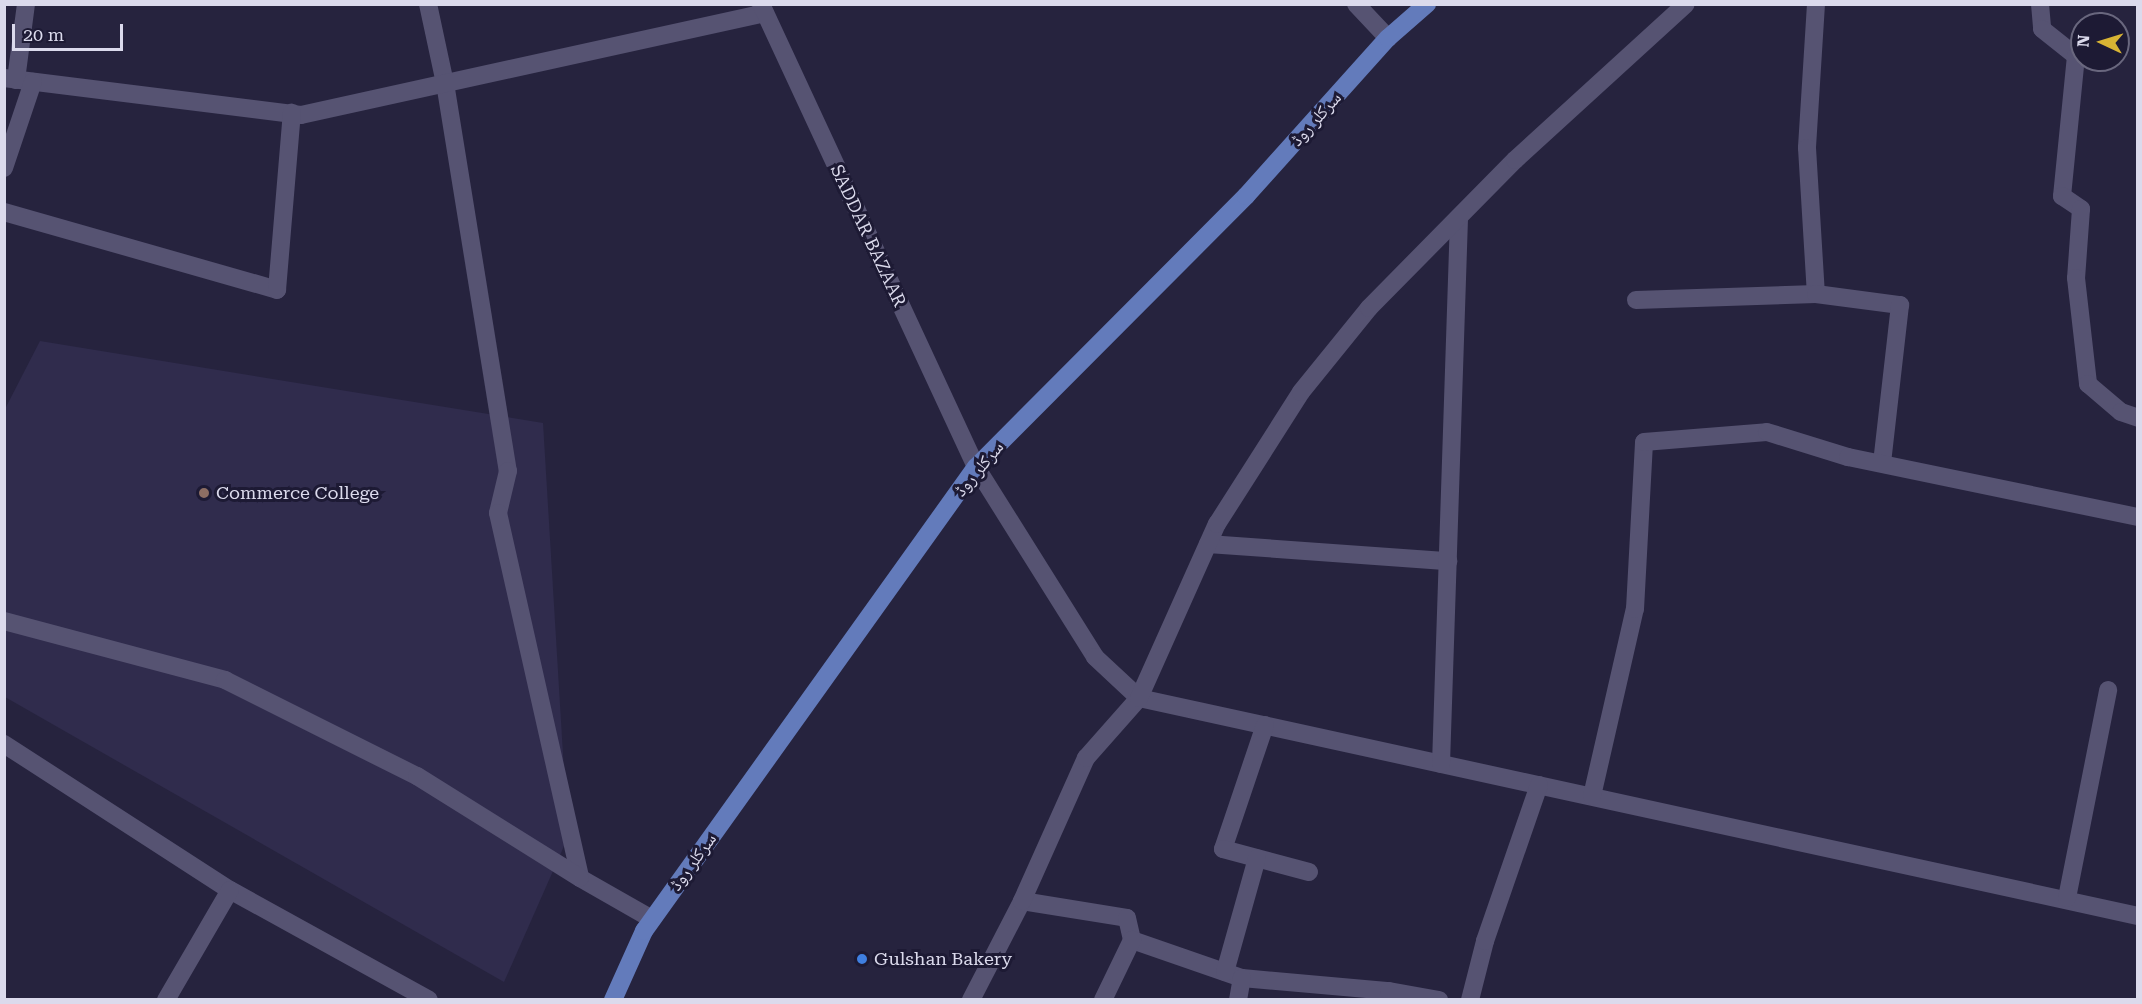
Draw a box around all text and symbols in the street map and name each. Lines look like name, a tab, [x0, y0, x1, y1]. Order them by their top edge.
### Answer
scale bar	[15, 12, 126, 50]
north arrow	[2070, 12, 2130, 72]
text: 20 m	[23, 24, 64, 45]
text: N	[2074, 34, 2093, 48]
street label: سرکلر روڈ	[1286, 87, 1346, 151]
street label: SADDAR BAZAAR	[826, 161, 910, 311]
street label: سرکلر روڈ	[950, 437, 1008, 501]
place label: Commerce College	[216, 482, 379, 504]
marker: Commerce College	[197, 486, 211, 500]
street label: سرکلر روڈ	[665, 829, 721, 895]
place label: Gulshan Bakery	[874, 948, 1012, 970]
marker: Gulshan Bakery	[855, 952, 869, 966]

